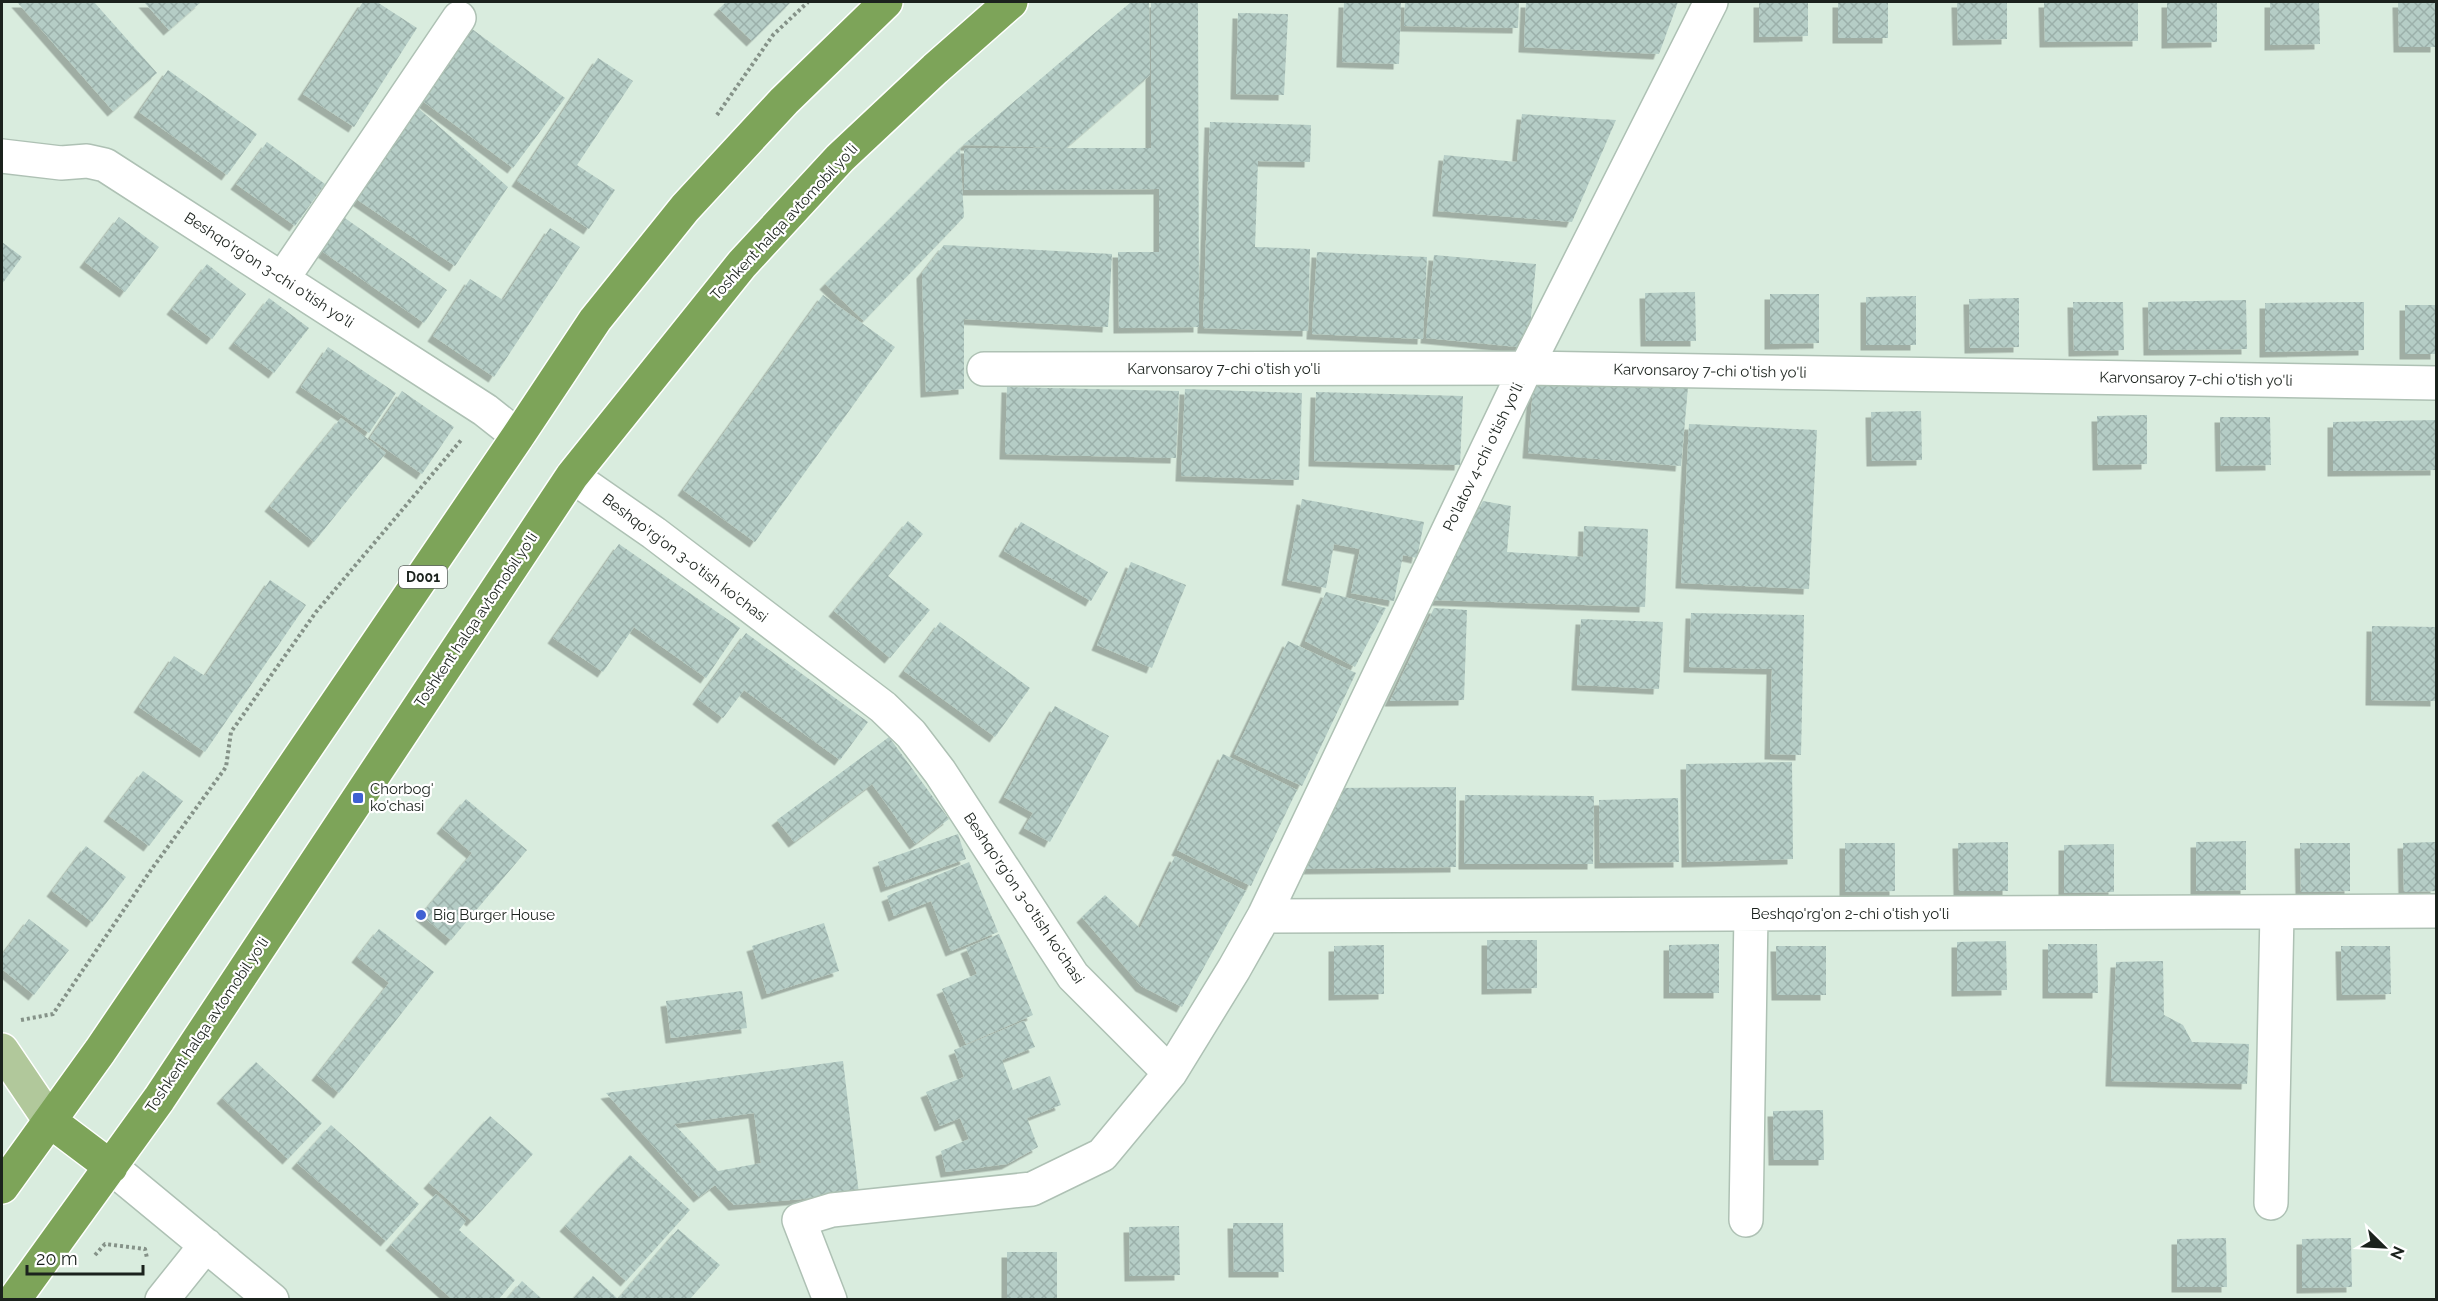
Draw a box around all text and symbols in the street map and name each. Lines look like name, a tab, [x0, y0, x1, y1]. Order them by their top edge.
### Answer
street label: Toshkent halqa avtomobil yo'li	[707, 140, 861, 304]
street label: Beshqo'rg'on 3-chi o'tish yo'li	[181, 208, 357, 332]
street label: Karvonsaroy 7-chi o'tish yo'li	[1127, 360, 1321, 378]
street label: Karvonsaroy 7-chi o'tish yo'li	[1613, 360, 1807, 382]
street label: Karvonsaroy 7-chi o'tish yo'li	[2099, 368, 2293, 390]
street label: Po'latov 4-chi o'tish yo'li	[1439, 380, 1527, 534]
street label: Beshqo'rg'on 3-o'tish ko'chasi	[599, 490, 771, 626]
street label: Toshkent halqa avtomobil yo'li	[411, 529, 541, 711]
road number: D001	[399, 566, 447, 588]
place label: Chorbog' ko'chasi	[370, 780, 434, 815]
marker: Chorbog' ko'chasi	[351, 791, 365, 805]
street label: Beshqo'rg'on 3-o'tish ko'chasi	[960, 809, 1088, 987]
street label: Beshqo'rg'on 2-chi o'tish yo'li	[1751, 905, 1949, 923]
place label: Big Burger House	[433, 906, 555, 924]
marker: Big Burger House	[414, 908, 428, 922]
street label: Toshkent halqa avtomobil yo'li	[142, 934, 272, 1116]
north arrow	[2354, 1217, 2414, 1277]
scale bar	[27, 1238, 142, 1276]
text: N	[2386, 1243, 2408, 1262]
text: 20 m	[36, 1248, 78, 1269]

